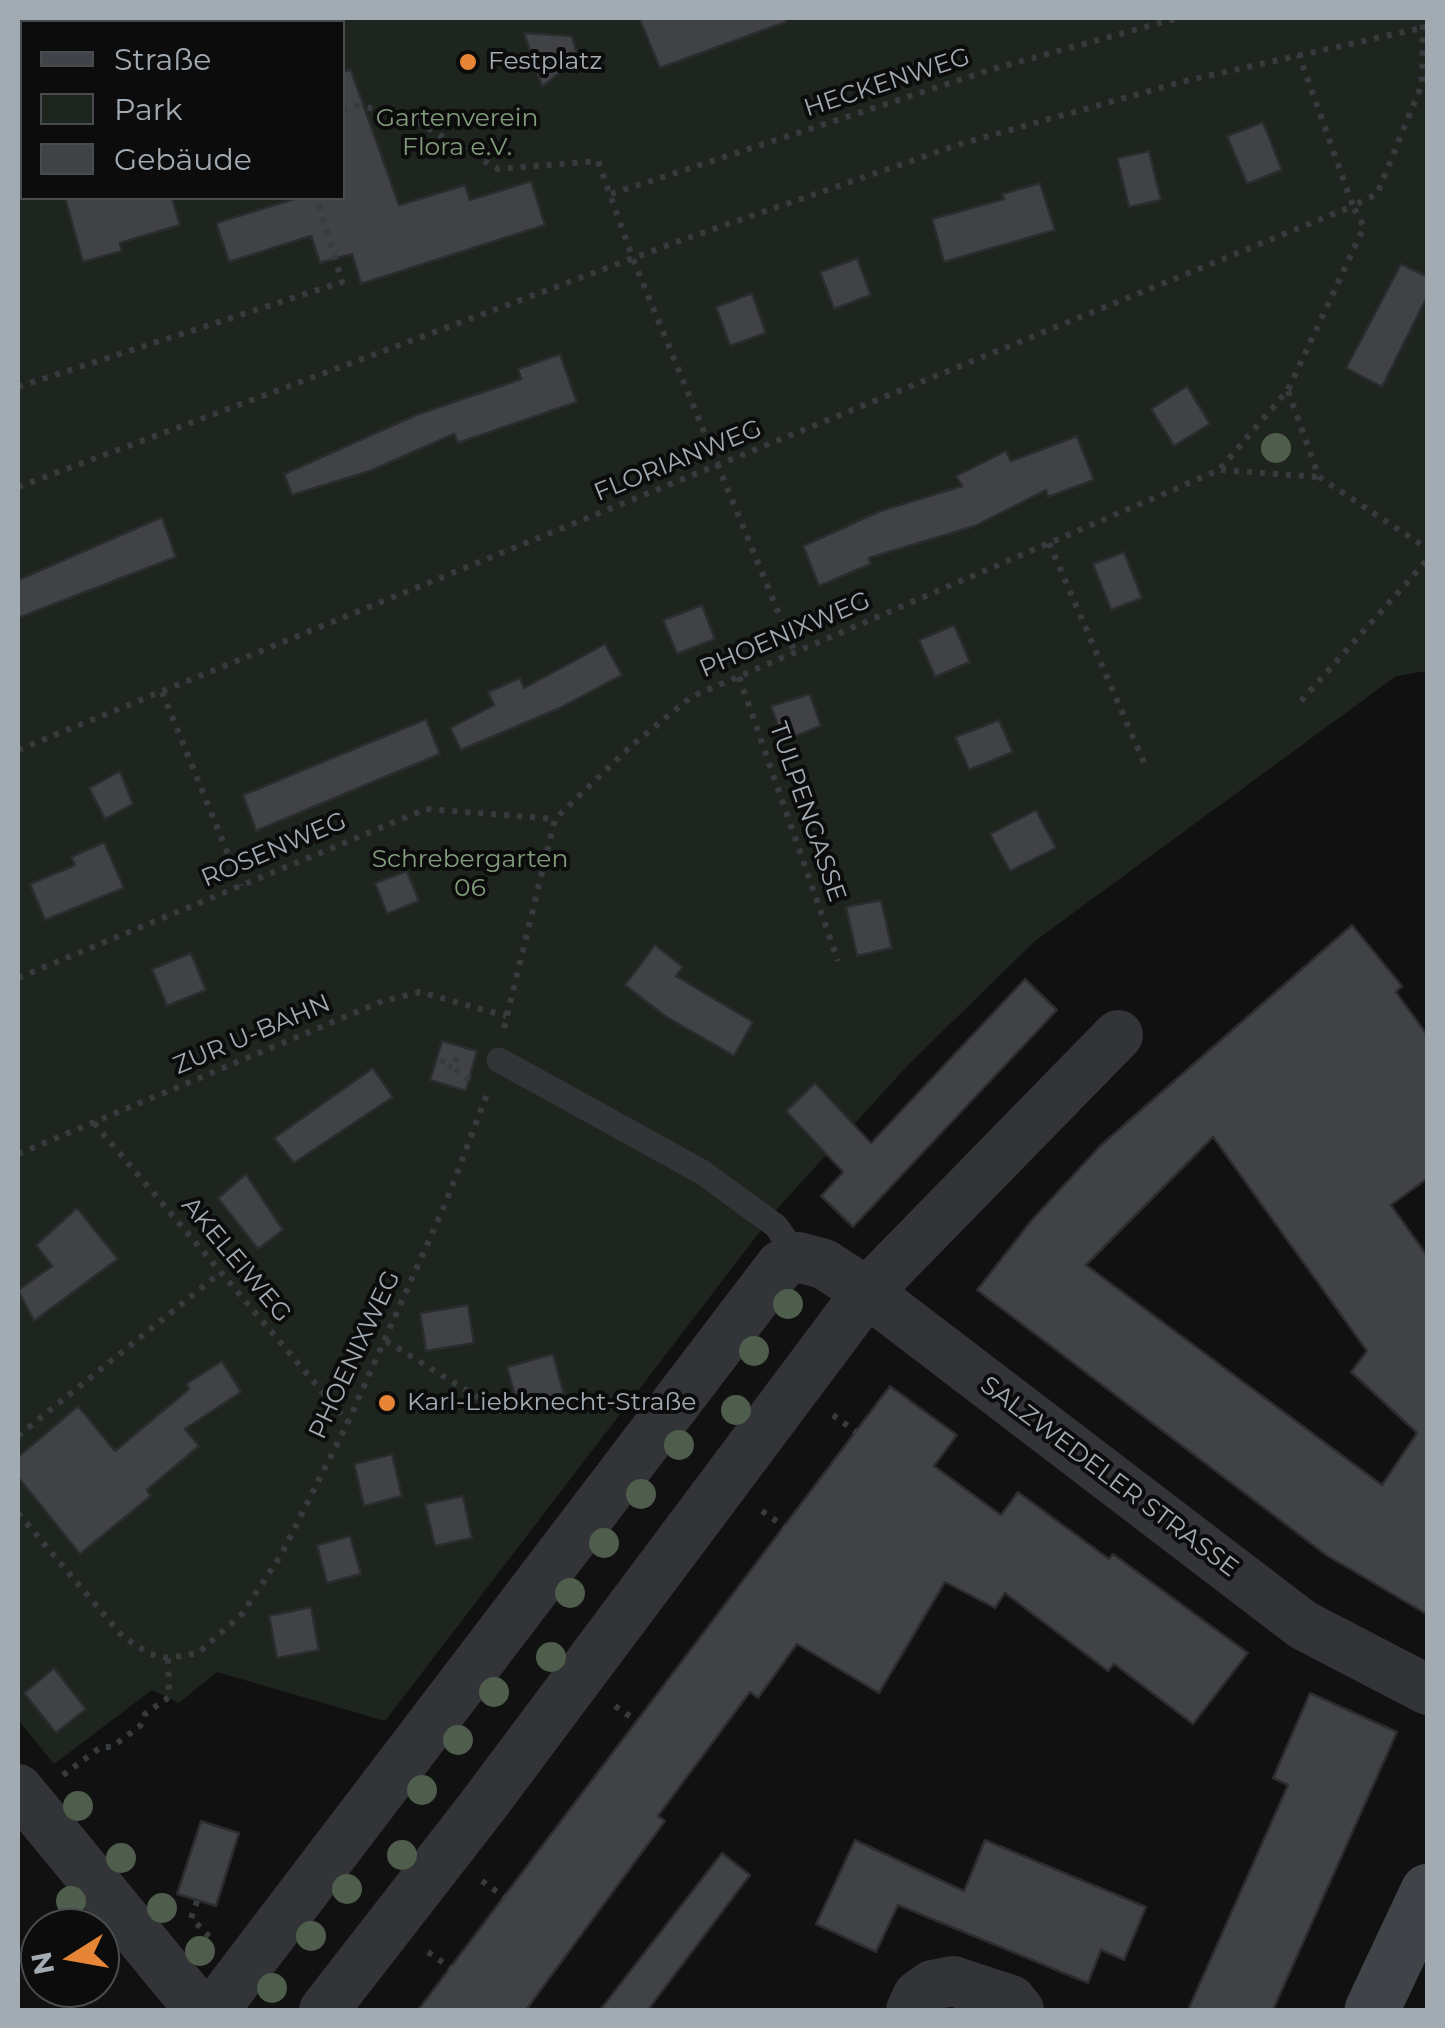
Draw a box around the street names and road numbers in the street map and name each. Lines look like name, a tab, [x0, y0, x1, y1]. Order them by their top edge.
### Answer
street label: HECKENWEG	[800, 42, 974, 124]
street label: FLORIANWEG	[590, 414, 766, 508]
street label: PHOENIXWEG	[695, 586, 875, 684]
street label: TULPENGASSE	[762, 718, 852, 906]
street label: ROSENWEG	[197, 806, 351, 894]
street label: ZUR U-BAHN	[169, 988, 335, 1082]
street label: AKELEIWEG	[175, 1191, 297, 1329]
street label: PHOENIXWEG	[303, 1266, 407, 1444]
street label: SALZWEDELER STRASSE	[974, 1370, 1244, 1584]

